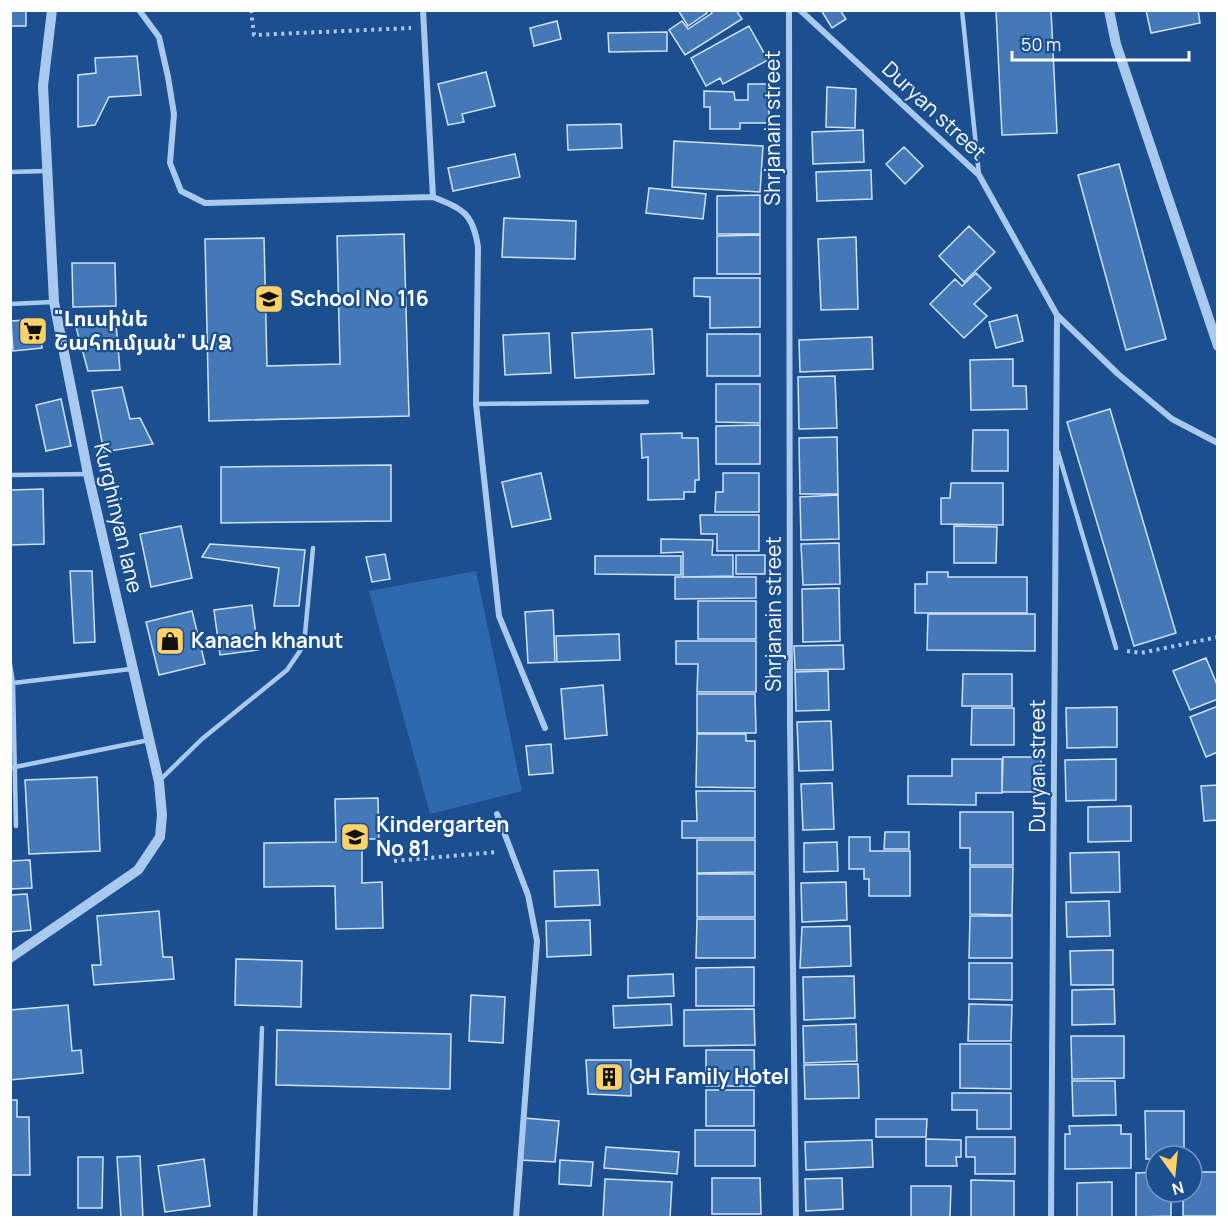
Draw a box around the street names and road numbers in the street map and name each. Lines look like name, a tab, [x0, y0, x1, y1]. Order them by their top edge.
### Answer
street label: Shrjanain street	[758, 50, 786, 206]
street label: Duryan street	[877, 55, 993, 166]
street label: Kurghinyan lane	[88, 440, 150, 596]
street label: Shrjanain street	[759, 536, 787, 692]
street label: Duryan street	[1023, 700, 1051, 832]

